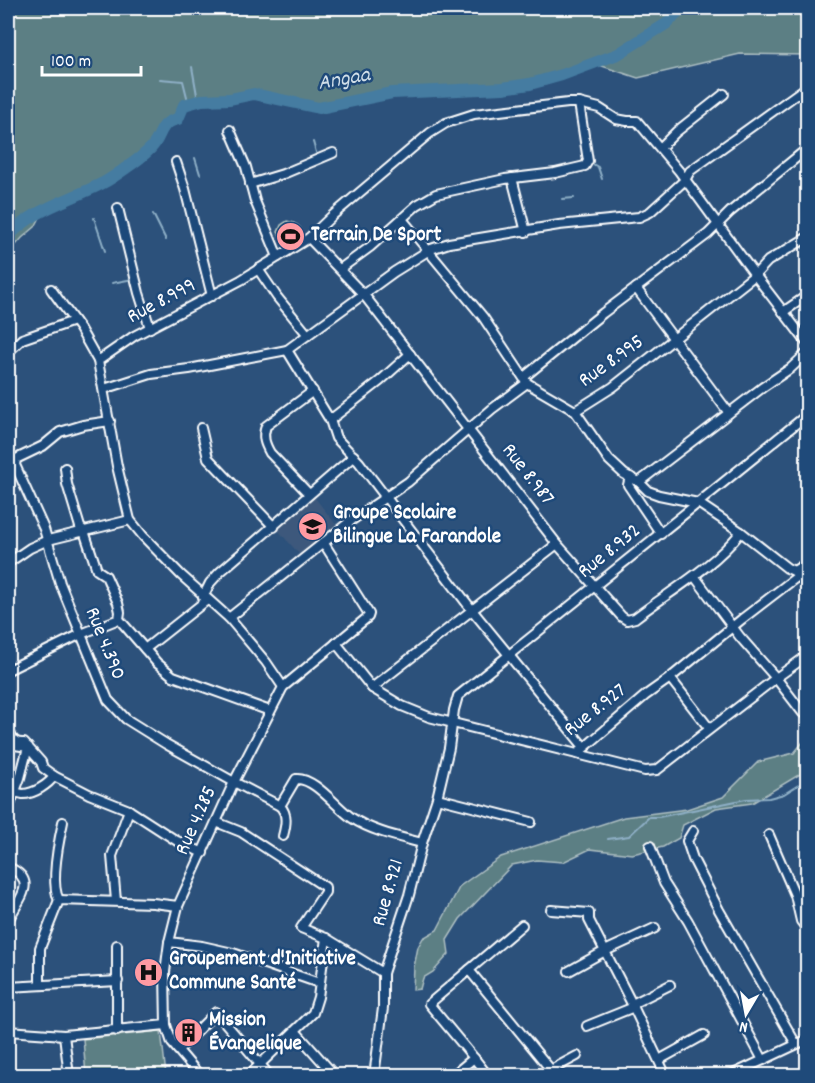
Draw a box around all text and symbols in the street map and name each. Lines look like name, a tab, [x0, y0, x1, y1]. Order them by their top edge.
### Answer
scale bar	[42, 39, 141, 77]
text: 100 m	[51, 50, 91, 75]
water label: Angaa	[315, 60, 374, 100]
sports icon: Terrain De Sport	[274, 220, 306, 252]
place label: Terrain De Sport	[311, 221, 441, 251]
street label: Rue 8.999	[122, 271, 202, 333]
street label: Rue 8.995	[573, 328, 651, 396]
street label: Rue 8.987	[493, 438, 561, 512]
place label: Groupe Scolaire Bilingue La Farandole	[333, 499, 501, 553]
school or university icon: Groupe Scolaire Bilingue La Farandole	[296, 510, 328, 542]
street label: Rue 8.932	[572, 517, 648, 587]
street label: Rue 4.390	[76, 603, 132, 685]
street label: Rue 8.927	[558, 677, 634, 745]
street label: Rue 4.285	[168, 782, 226, 860]
street label: Rue 8.921	[365, 856, 413, 930]
place label: Groupement d'Initiative Commune Santé	[169, 945, 356, 999]
hospital icon: Groupement d'Initiative Commune Santé	[132, 956, 164, 988]
north arrow	[716, 984, 776, 1044]
place label: Mission Évangelique	[209, 1006, 302, 1060]
text: N	[738, 1014, 750, 1038]
building icon: Mission Évangelique	[172, 1017, 204, 1049]

